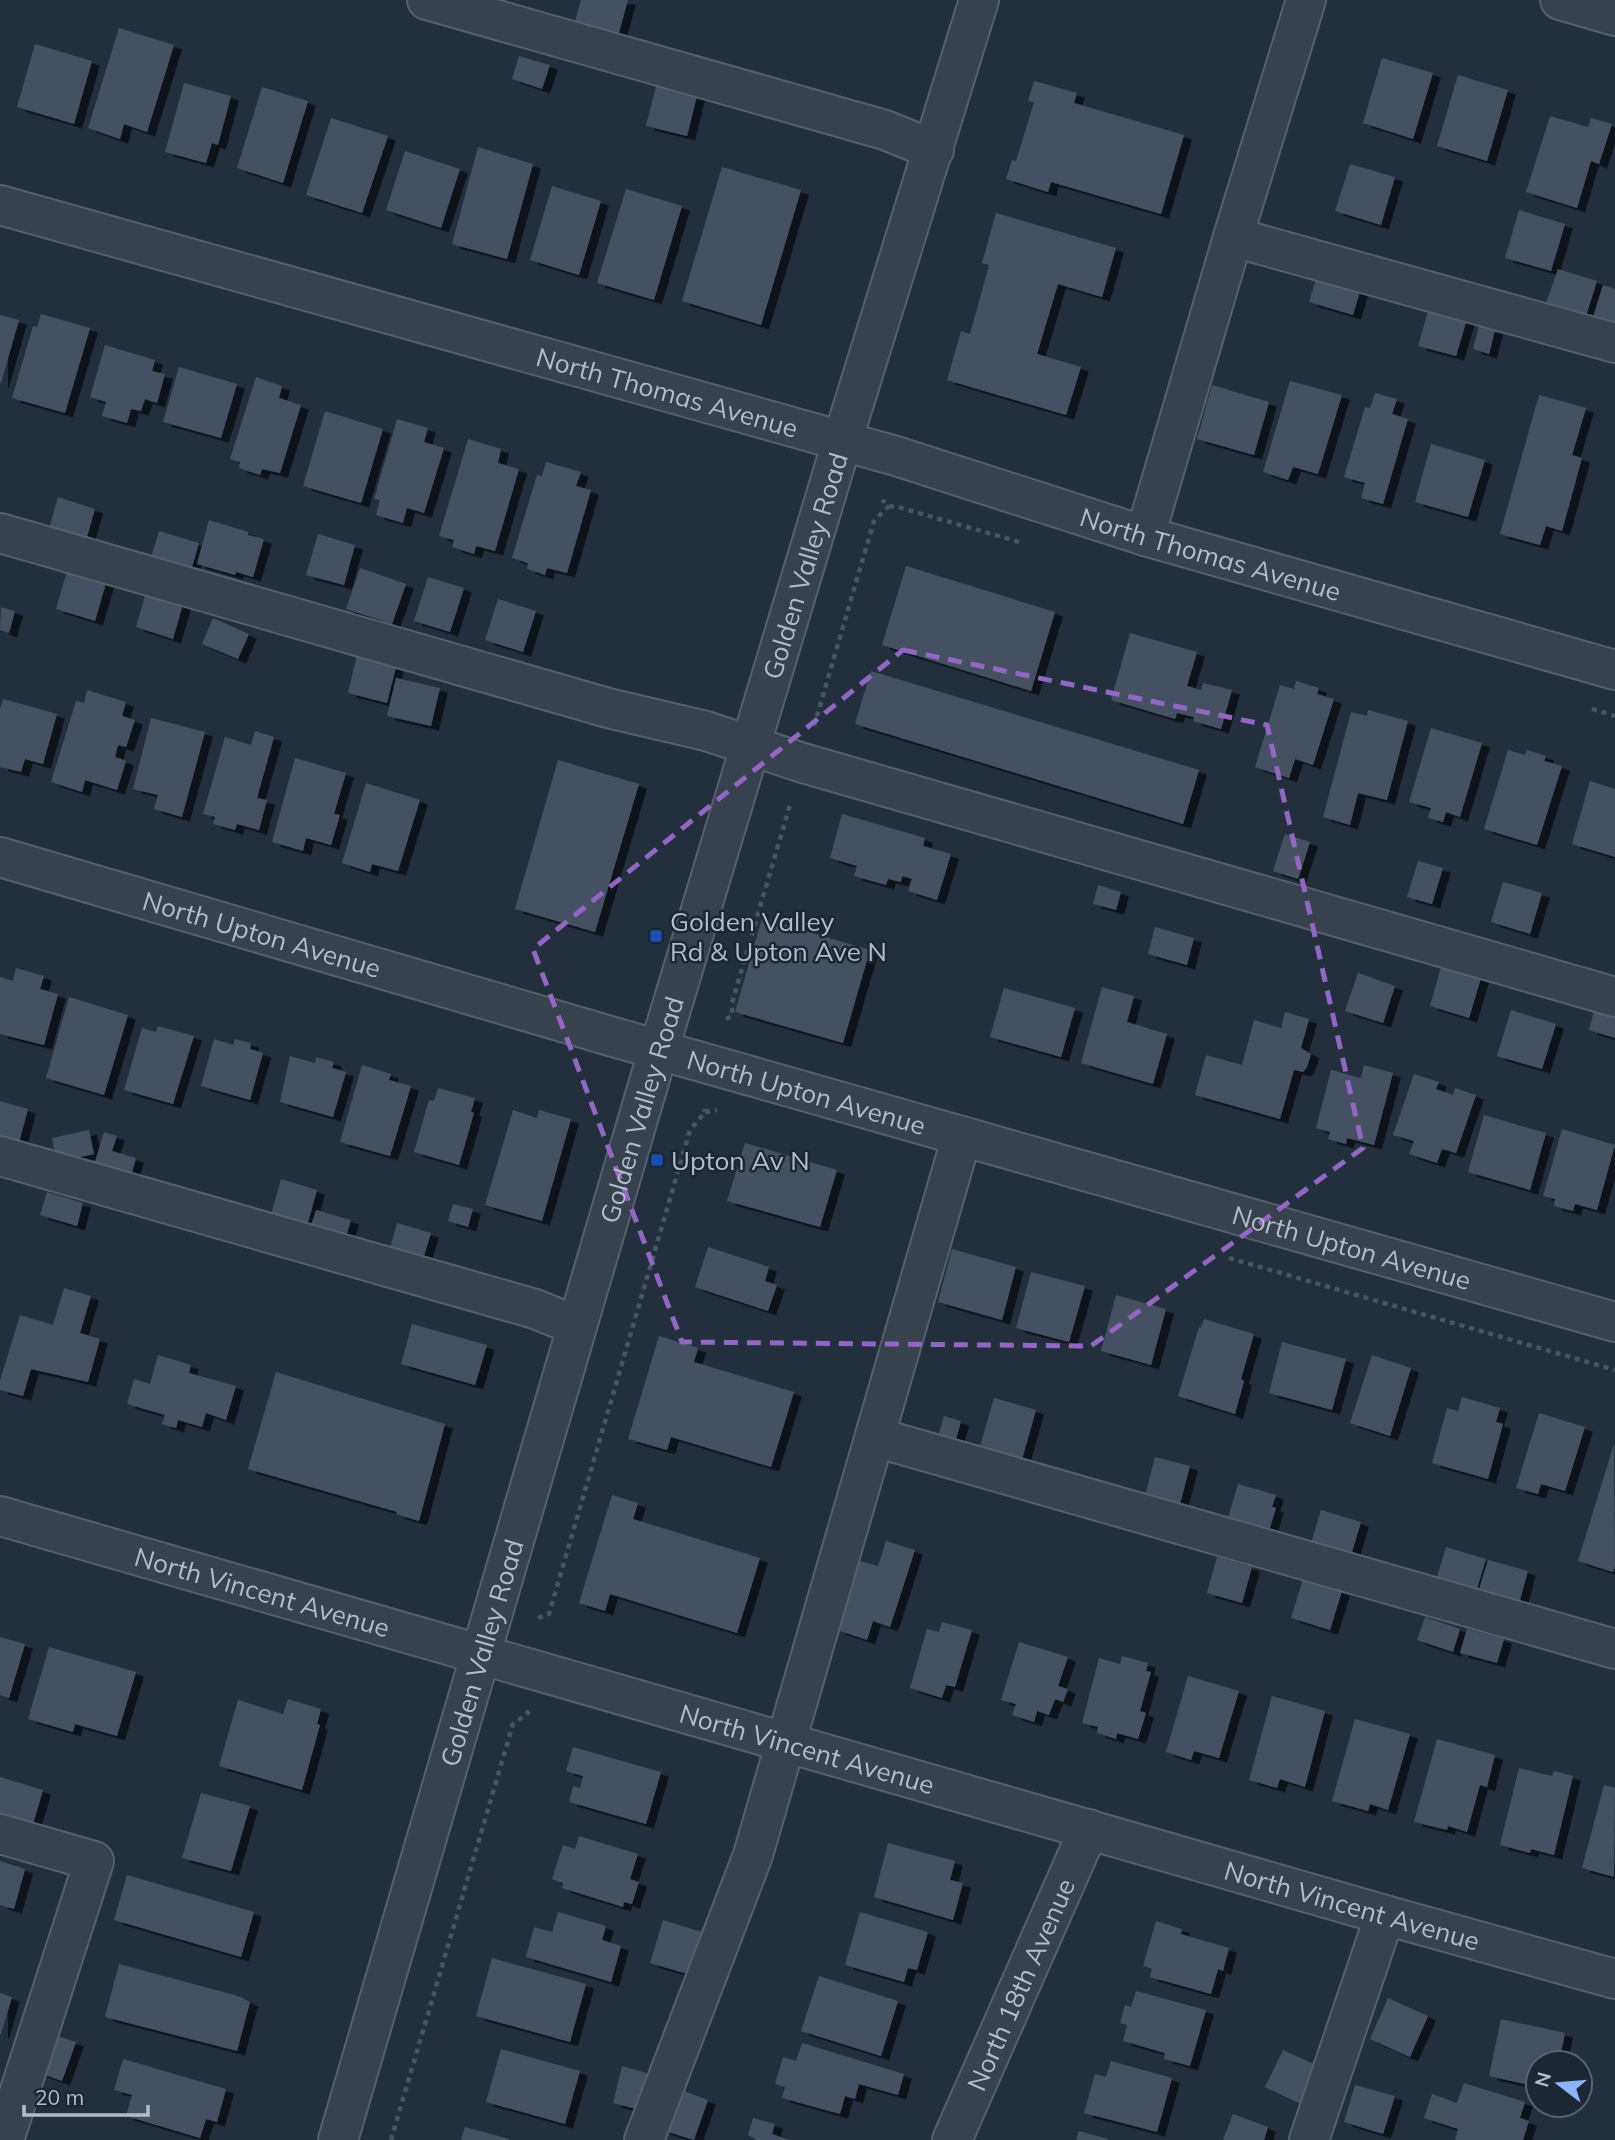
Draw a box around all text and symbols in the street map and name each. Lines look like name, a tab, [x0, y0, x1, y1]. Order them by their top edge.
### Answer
street label: North Thomas Avenue	[533, 340, 802, 444]
street label: Golden Valley Road	[755, 448, 854, 683]
street label: North Thomas Avenue	[1076, 500, 1345, 608]
street label: North Upton Avenue	[139, 883, 385, 984]
place label: Golden Valley Rd & Upton Ave N	[670, 905, 887, 968]
marker: Golden Valley Rd & Upton Ave N	[648, 928, 664, 944]
street label: Golden Valley Road	[592, 992, 690, 1227]
street label: North Upton Avenue	[683, 1042, 930, 1142]
place label: Upton Av N	[671, 1144, 810, 1177]
marker: Upton Av N	[649, 1152, 665, 1168]
street label: North Upton Avenue	[1229, 1197, 1475, 1297]
street label: Golden Valley Road	[432, 1535, 530, 1770]
street label: North Vincent Avenue	[131, 1539, 394, 1644]
street label: North Vincent Avenue	[676, 1696, 938, 1801]
street label: North Vincent Avenue	[1221, 1853, 1483, 1957]
street label: North 18th Avenue	[959, 1873, 1082, 2096]
north arrow	[1524, 2049, 1594, 2119]
text: N	[1529, 2069, 1556, 2090]
scale bar	[24, 2074, 149, 2118]
text: 20 m	[35, 2084, 84, 2110]

